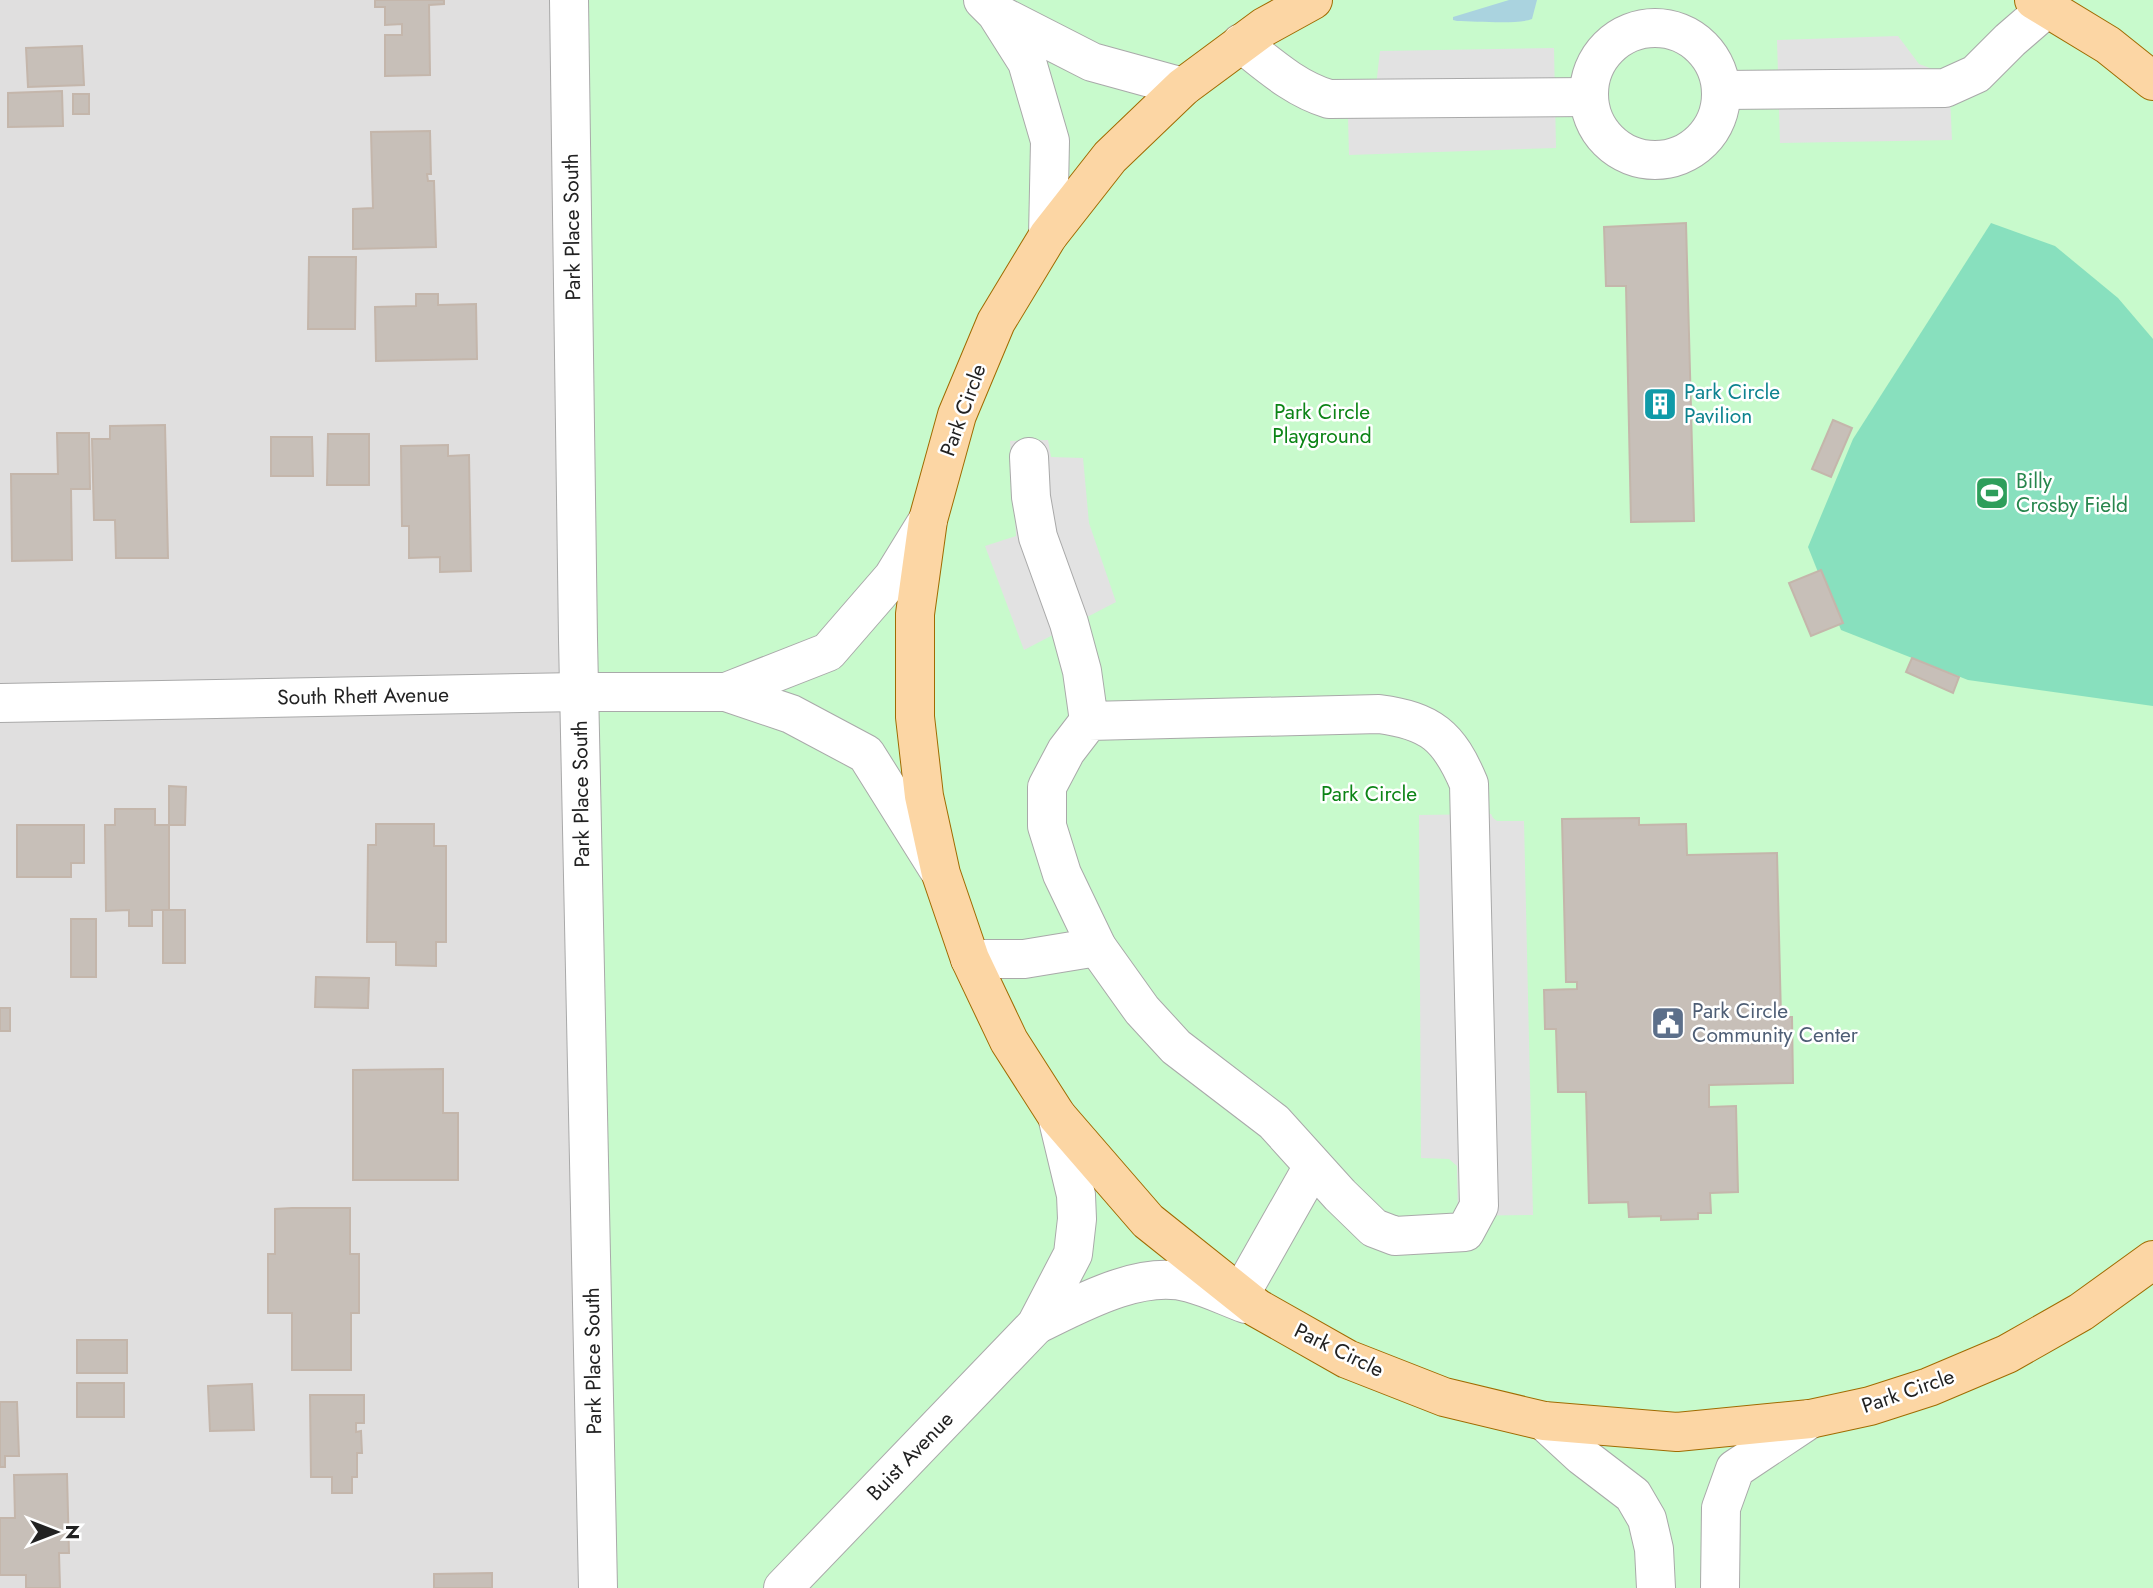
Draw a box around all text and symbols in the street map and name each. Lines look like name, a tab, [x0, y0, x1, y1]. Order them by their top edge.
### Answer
street label: Park Place South	[556, 153, 588, 301]
street label: Park Circle	[932, 360, 994, 460]
place label: Park Circle Pavilion	[1684, 377, 1780, 431]
building icon: Park Circle Pavilion	[1641, 385, 1679, 423]
park label: Park Circle Playground	[1272, 397, 1372, 451]
place label: Billy Crosby Field	[2016, 466, 2128, 520]
sports icon: Billy Crosby Field	[1973, 474, 2011, 512]
street label: South Rhett Avenue	[277, 680, 449, 712]
street label: Park Place South	[565, 720, 597, 868]
park label: Park Circle	[1321, 779, 1417, 809]
place label: Park Circle Community Center	[1692, 996, 1859, 1050]
public building icon: Park Circle Community Center	[1649, 1004, 1687, 1042]
street label: Park Place South	[577, 1287, 609, 1435]
street label: Park Circle	[1289, 1315, 1389, 1385]
street label: Park Circle	[1858, 1361, 1959, 1421]
street label: Buist Avenue	[860, 1405, 960, 1507]
north arrow	[21, 1497, 91, 1567]
text: N	[59, 1524, 86, 1540]

